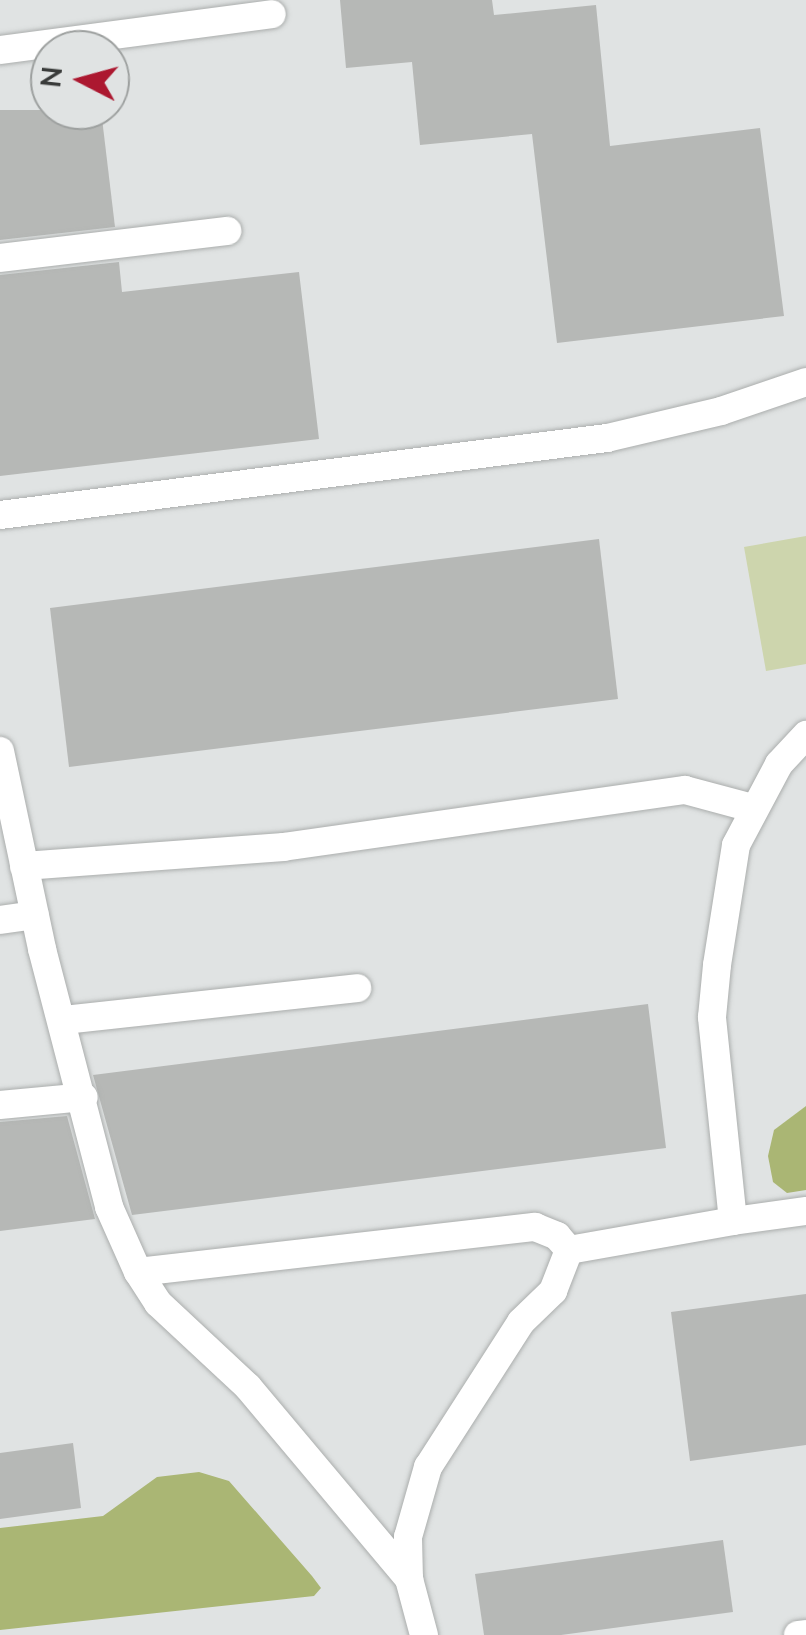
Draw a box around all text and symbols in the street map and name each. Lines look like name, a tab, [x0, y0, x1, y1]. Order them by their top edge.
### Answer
north arrow	[30, 30, 130, 130]
text: N	[32, 65, 72, 89]

